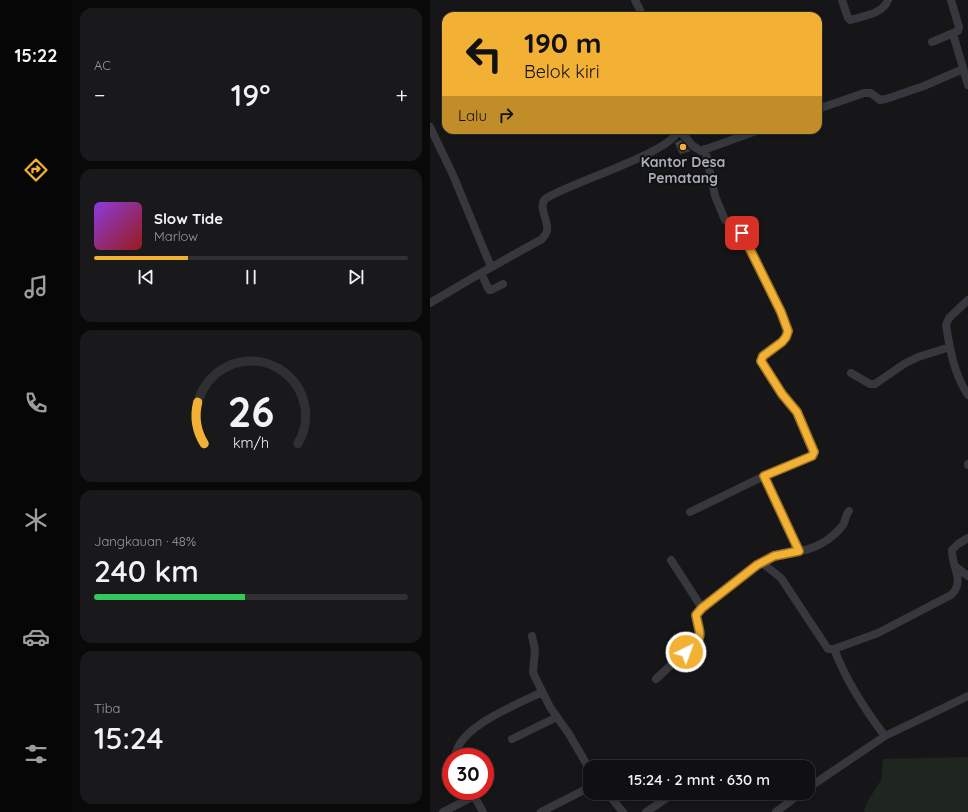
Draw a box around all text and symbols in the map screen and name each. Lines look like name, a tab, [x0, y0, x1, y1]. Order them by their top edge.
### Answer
text: 190 m	[524, 25, 602, 60]
icon: left	[458, 28, 510, 80]
text: 15:22	[15, 44, 57, 67]
text: AC	[94, 57, 111, 73]
text: Belok kiri	[524, 60, 600, 83]
text: 19°	[231, 76, 270, 114]
text: −	[94, 81, 105, 109]
text: +	[396, 81, 408, 109]
icon: right	[495, 104, 517, 126]
text: Lalu	[458, 106, 487, 125]
marker: Kantor Desa Pematang	[678, 142, 688, 152]
place label: Kantor Desa Pematang	[641, 153, 725, 187]
icon: directions	[22, 156, 50, 184]
text: Slow Tide	[154, 209, 223, 228]
pin	[725, 216, 759, 250]
icon: arrive	[731, 222, 753, 244]
text: Marlow	[154, 228, 198, 244]
icon: previous	[135, 266, 157, 288]
icon: pause	[240, 266, 262, 288]
icon: next	[345, 266, 367, 288]
icon: music	[22, 273, 50, 301]
text: 26	[228, 385, 274, 437]
icon: phone	[22, 389, 50, 417]
text: km/h	[233, 434, 269, 452]
icon: climate	[22, 506, 50, 534]
text: Jangkauan · 48%	[94, 533, 196, 549]
text: 240 km	[94, 552, 199, 590]
icon: car	[22, 623, 50, 651]
position arrow	[665, 631, 707, 673]
text: Tiba	[94, 700, 120, 716]
text: 15:24	[94, 719, 164, 757]
icon: filters	[22, 740, 50, 768]
speed limit sign: 30	[442, 748, 494, 800]
text: 15:24 · 2 mnt · 630 m	[628, 770, 770, 789]

